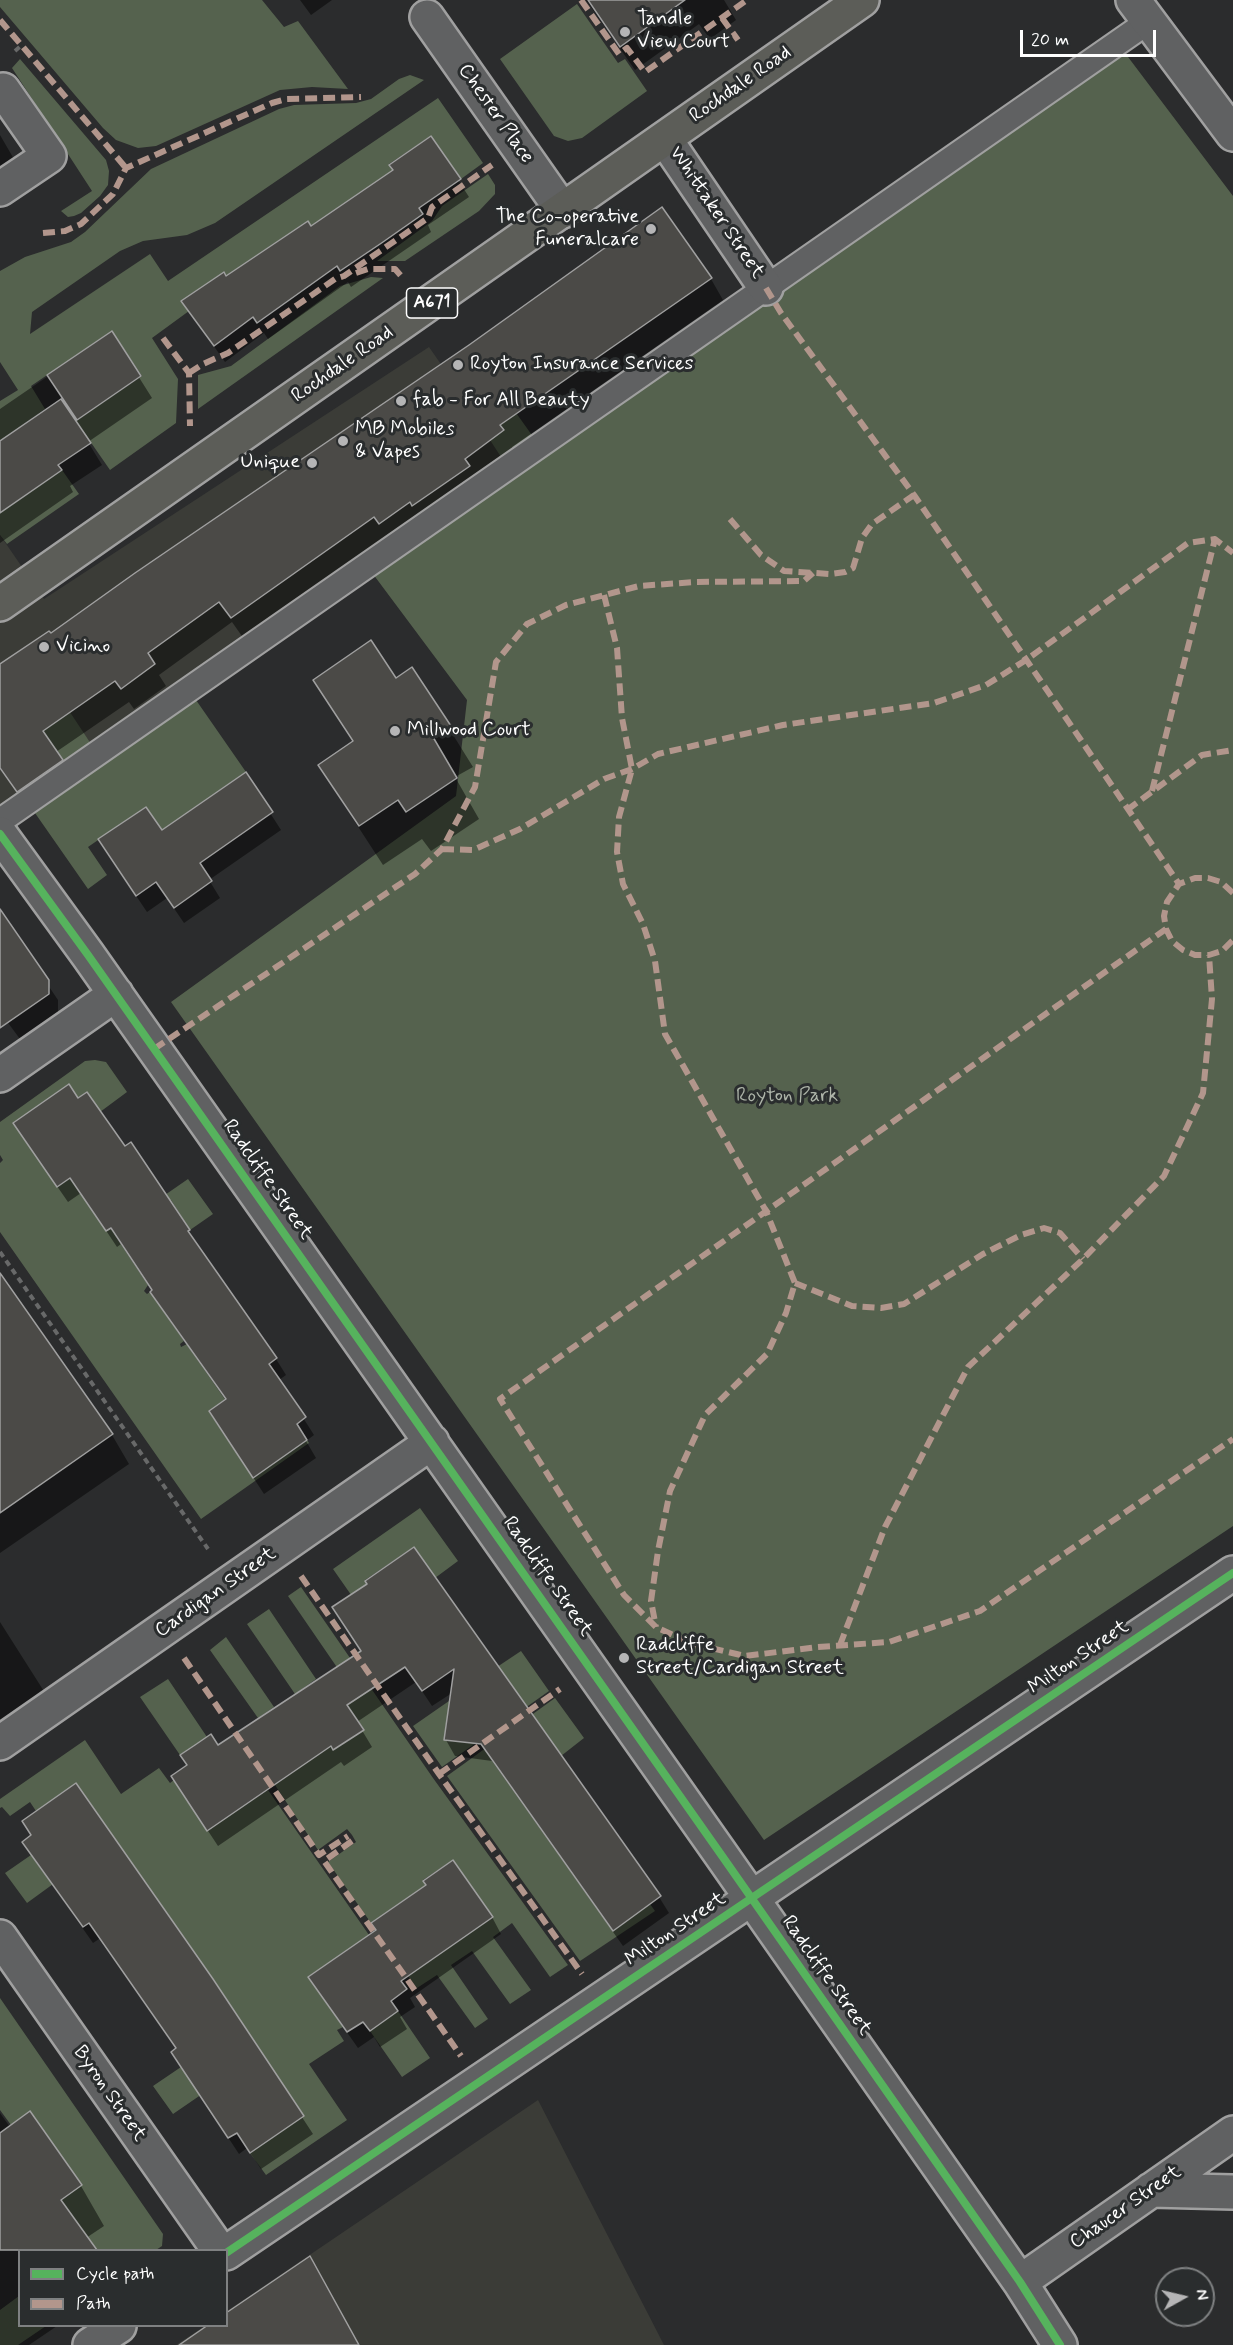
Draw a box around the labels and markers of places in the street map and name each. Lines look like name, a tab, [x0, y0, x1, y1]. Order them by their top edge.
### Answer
place label: Tandle View Court	[637, 8, 730, 55]
marker: Tandle View Court	[618, 25, 632, 39]
place label: The Co-operative Funeralcare	[495, 206, 639, 253]
marker: The Co-operative Funeralcare	[644, 222, 658, 236]
place label: Royton Insurance Services	[470, 353, 693, 377]
marker: Royton Insurance Services	[451, 358, 465, 372]
place label: fab - For All Beauty	[413, 389, 590, 413]
marker: fab - For All Beauty	[394, 394, 408, 408]
place label: MB Mobiles & Vapes	[355, 418, 454, 465]
marker: MB Mobiles & Vapes	[336, 434, 350, 448]
place label: Unique	[241, 451, 300, 475]
marker: Unique	[305, 456, 319, 470]
place label: Vicino	[56, 635, 110, 659]
marker: Vicino	[37, 640, 51, 654]
place label: Millwood Court	[407, 719, 531, 743]
marker: Millwood Court	[388, 724, 402, 738]
place label: Radcliffe Street/Cardigan Street	[636, 1634, 844, 1681]
marker: Radcliffe Street/Cardigan Street	[617, 1651, 631, 1665]

